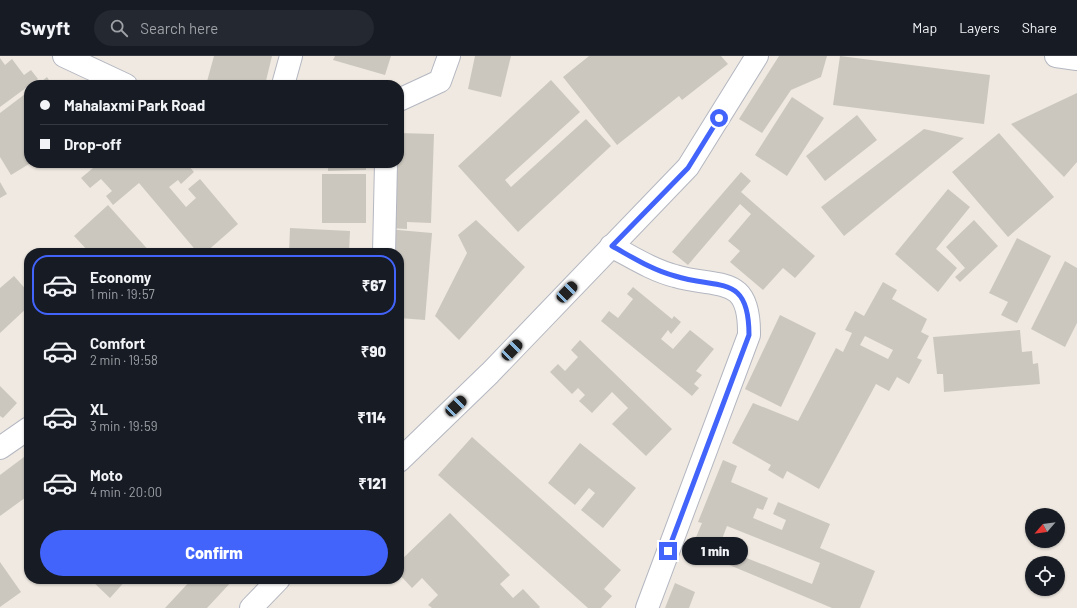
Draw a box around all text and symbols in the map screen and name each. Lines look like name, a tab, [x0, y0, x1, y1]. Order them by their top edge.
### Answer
search box	[94, 10, 374, 46]
text: Swyft	[20, 16, 70, 39]
icon: search	[108, 17, 130, 39]
text: Search here	[140, 19, 218, 37]
text: Map	[912, 19, 937, 36]
text: Layers	[959, 19, 1000, 36]
text: Share	[1022, 19, 1057, 36]
text: Mahalaxmi Park Road	[64, 96, 205, 114]
route start	[710, 109, 728, 127]
text: Drop-off	[64, 135, 122, 153]
icon: car	[42, 267, 78, 303]
text: Economy	[90, 268, 151, 286]
text: ₹67	[362, 276, 386, 294]
car	[554, 279, 580, 305]
text: 1 min · 19:57	[90, 286, 155, 302]
icon: car	[42, 333, 78, 369]
text: Comfort	[90, 334, 145, 352]
car	[499, 337, 525, 363]
text: ₹90	[361, 342, 386, 360]
text: 2 min · 19:58	[90, 352, 158, 368]
car	[443, 393, 469, 419]
icon: car	[42, 399, 78, 435]
text: XL	[90, 400, 108, 418]
text: ₹114	[357, 408, 386, 426]
text: 3 min · 19:59	[90, 418, 157, 434]
icon: car	[42, 465, 78, 501]
text: Moto	[90, 466, 123, 484]
text: ₹121	[358, 474, 386, 492]
text: 4 min · 20:00	[90, 484, 162, 500]
north arrow	[1025, 508, 1065, 548]
map controls	[1025, 508, 1065, 596]
button: Confirm	[40, 530, 388, 576]
callout: 1 min	[682, 537, 748, 565]
route end	[659, 542, 677, 560]
text: 1 min	[701, 543, 729, 559]
button: locate	[1025, 556, 1065, 596]

